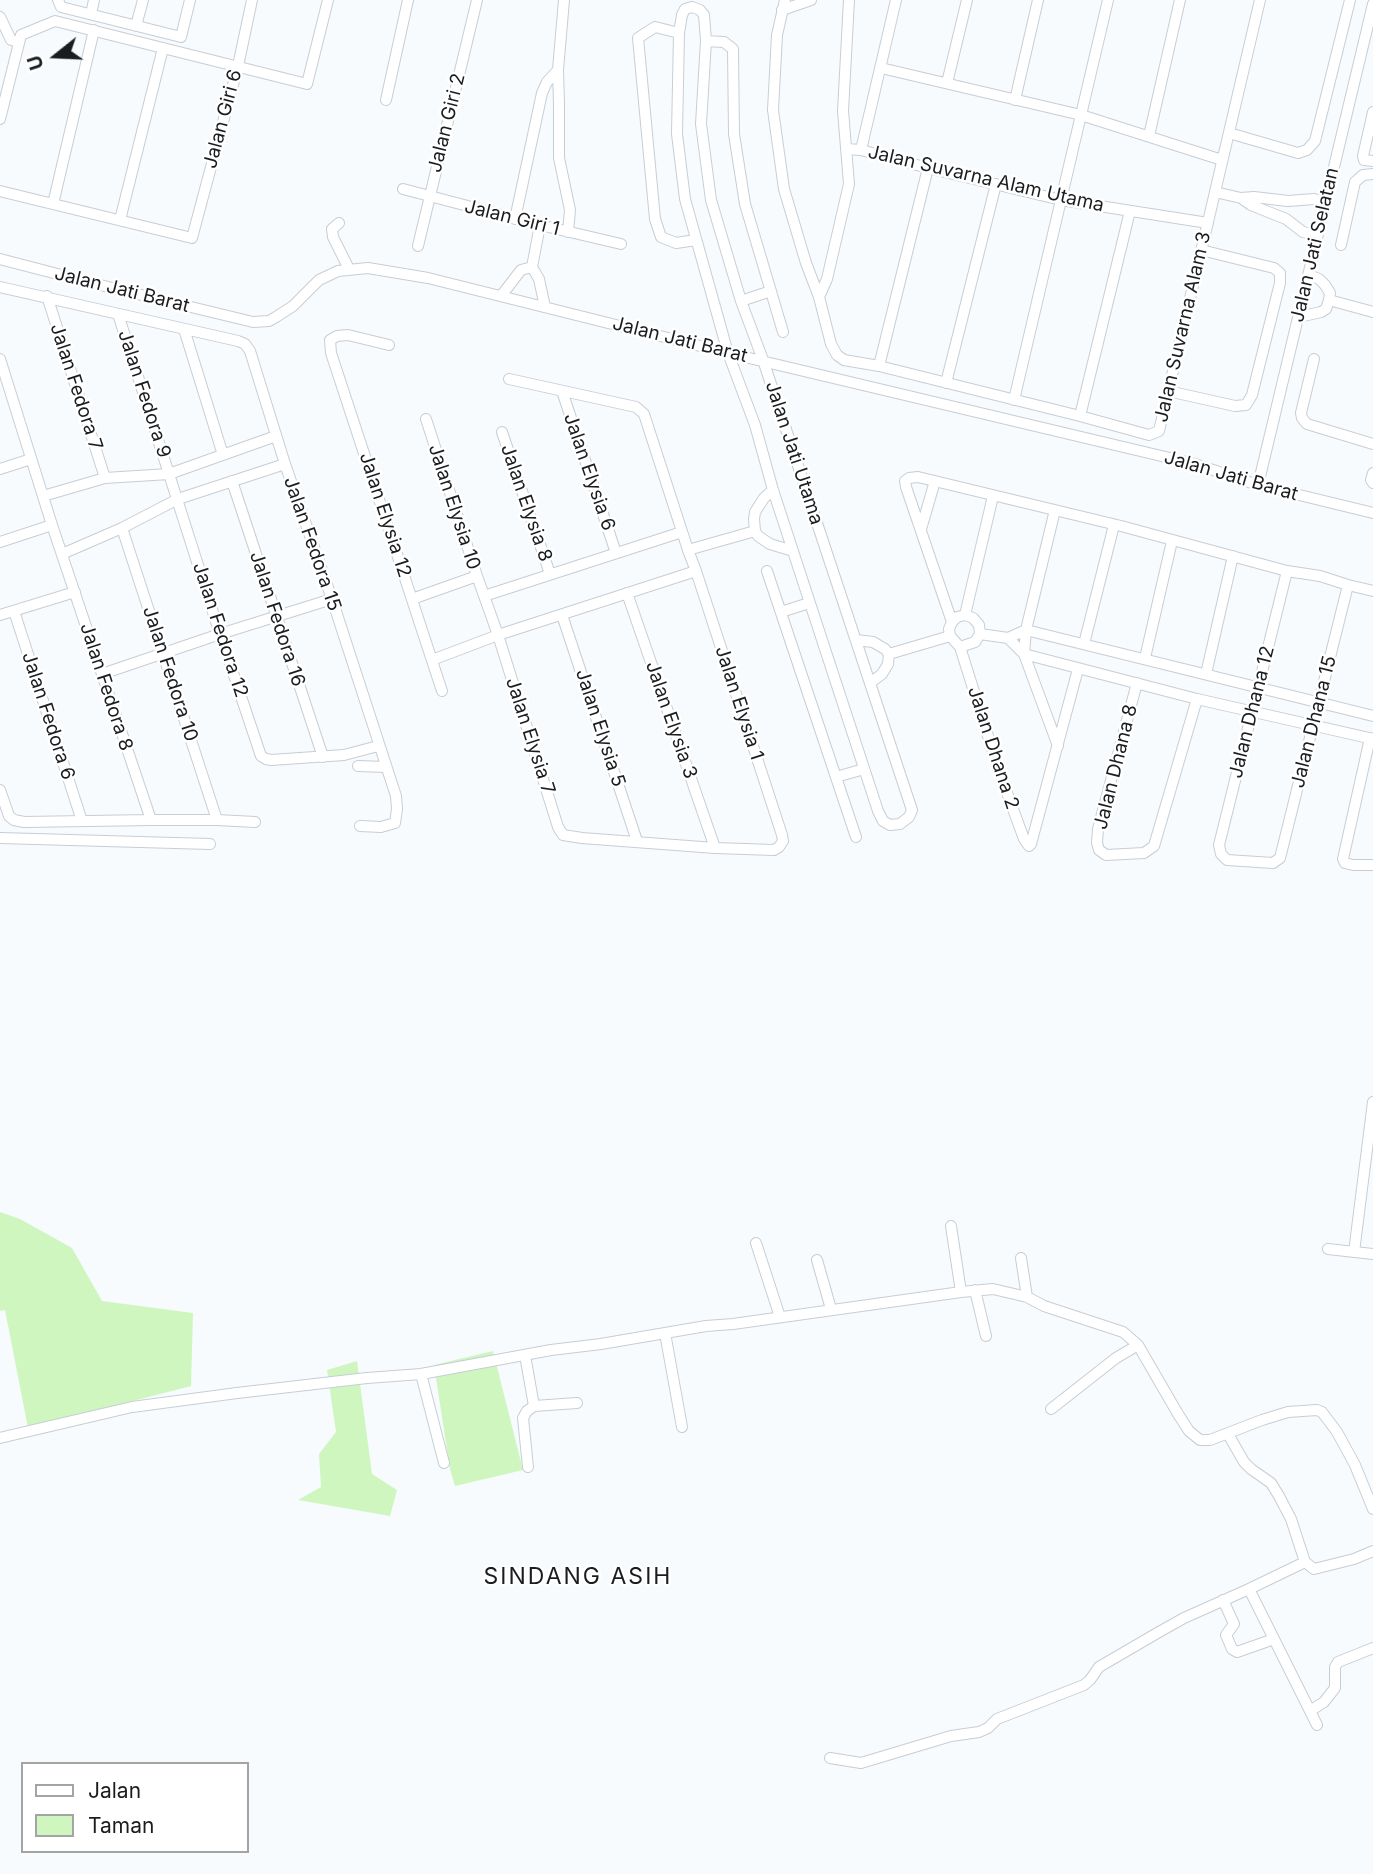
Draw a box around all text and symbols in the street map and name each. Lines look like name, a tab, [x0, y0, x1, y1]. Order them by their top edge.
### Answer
north arrow	[21, 21, 91, 91]
text: U	[22, 52, 49, 73]
street label: Jalan Giri 6	[199, 67, 247, 171]
street label: Jalan Giri 2	[424, 71, 470, 175]
street label: Jalan Suvarna Alam Utama	[866, 141, 1106, 217]
street label: Jalan Jati Selatan	[1286, 166, 1344, 324]
street label: Jalan Giri 1	[462, 195, 562, 241]
street label: Jalan Suvarna Alam 3	[1150, 230, 1216, 424]
street label: Jalan Jati Barat	[52, 262, 192, 318]
street label: Jalan Jati Barat	[610, 312, 750, 368]
street label: Jalan Fedora 7	[45, 321, 107, 453]
street label: Jalan Fedora 9	[113, 327, 175, 461]
street label: Jalan Jati Utama	[760, 378, 828, 528]
street label: Jalan Elysia 6	[558, 410, 620, 534]
street label: Jalan Elysia 10	[423, 441, 485, 573]
street label: Jalan Elysia 8	[495, 441, 557, 565]
street label: Jalan Jati Barat	[1161, 446, 1301, 506]
street label: Jalan Elysia 12	[354, 450, 416, 580]
street label: Jalan Fedora 15	[278, 474, 346, 614]
street label: Jalan Fedora 16	[244, 549, 310, 689]
street label: Jalan Fedora 12	[187, 560, 253, 700]
street label: Jalan Fedora 10	[137, 604, 203, 744]
street label: Jalan Fedora 8	[75, 620, 137, 754]
street label: Jalan Elysia 1	[710, 643, 768, 763]
street label: Jalan Dhana 12	[1225, 643, 1279, 781]
street label: Jalan Fedora 6	[17, 649, 79, 783]
street label: Jalan Dhana 15	[1287, 654, 1341, 790]
street label: Jalan Elysia 3	[640, 658, 702, 782]
street label: Jalan Elysia 5	[570, 666, 630, 790]
street label: Jalan Elysia 7	[500, 675, 560, 797]
street label: Jalan Dhana 2	[962, 684, 1024, 812]
street label: Jalan Dhana 8	[1089, 702, 1143, 832]
district label: SINDANG ASIH	[485, 1563, 671, 1591]
legend	[21, 1762, 248, 1853]
text: Jalan	[88, 1778, 141, 1803]
text: Taman	[88, 1813, 154, 1838]

